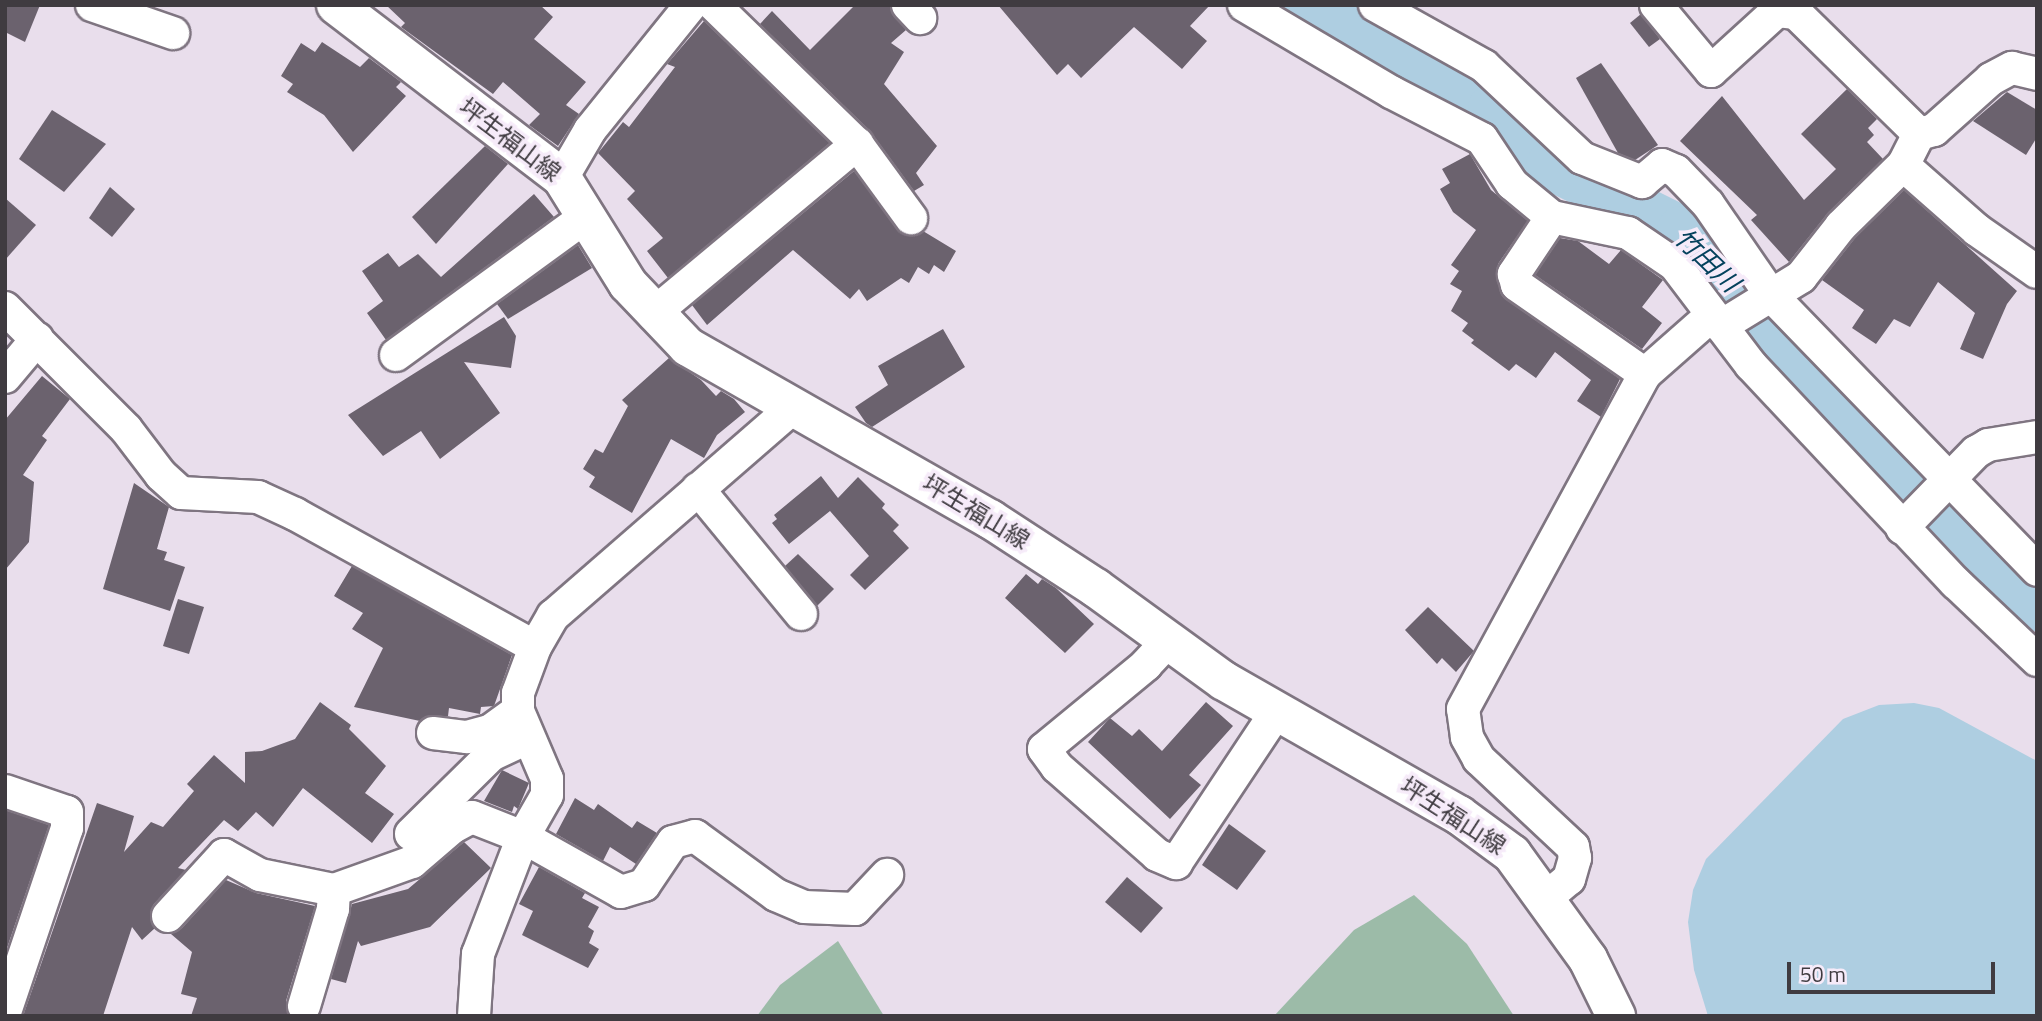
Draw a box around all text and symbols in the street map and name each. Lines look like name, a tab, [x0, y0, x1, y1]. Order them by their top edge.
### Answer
street label: 坪生福山線	[453, 92, 567, 188]
water label: 竹田川	[1668, 222, 1746, 298]
street label: 坪生福山線	[917, 469, 1035, 555]
street label: 坪生福山線	[1395, 771, 1511, 861]
scale bar	[1790, 948, 1998, 992]
text: 50 m	[1800, 958, 1846, 990]

